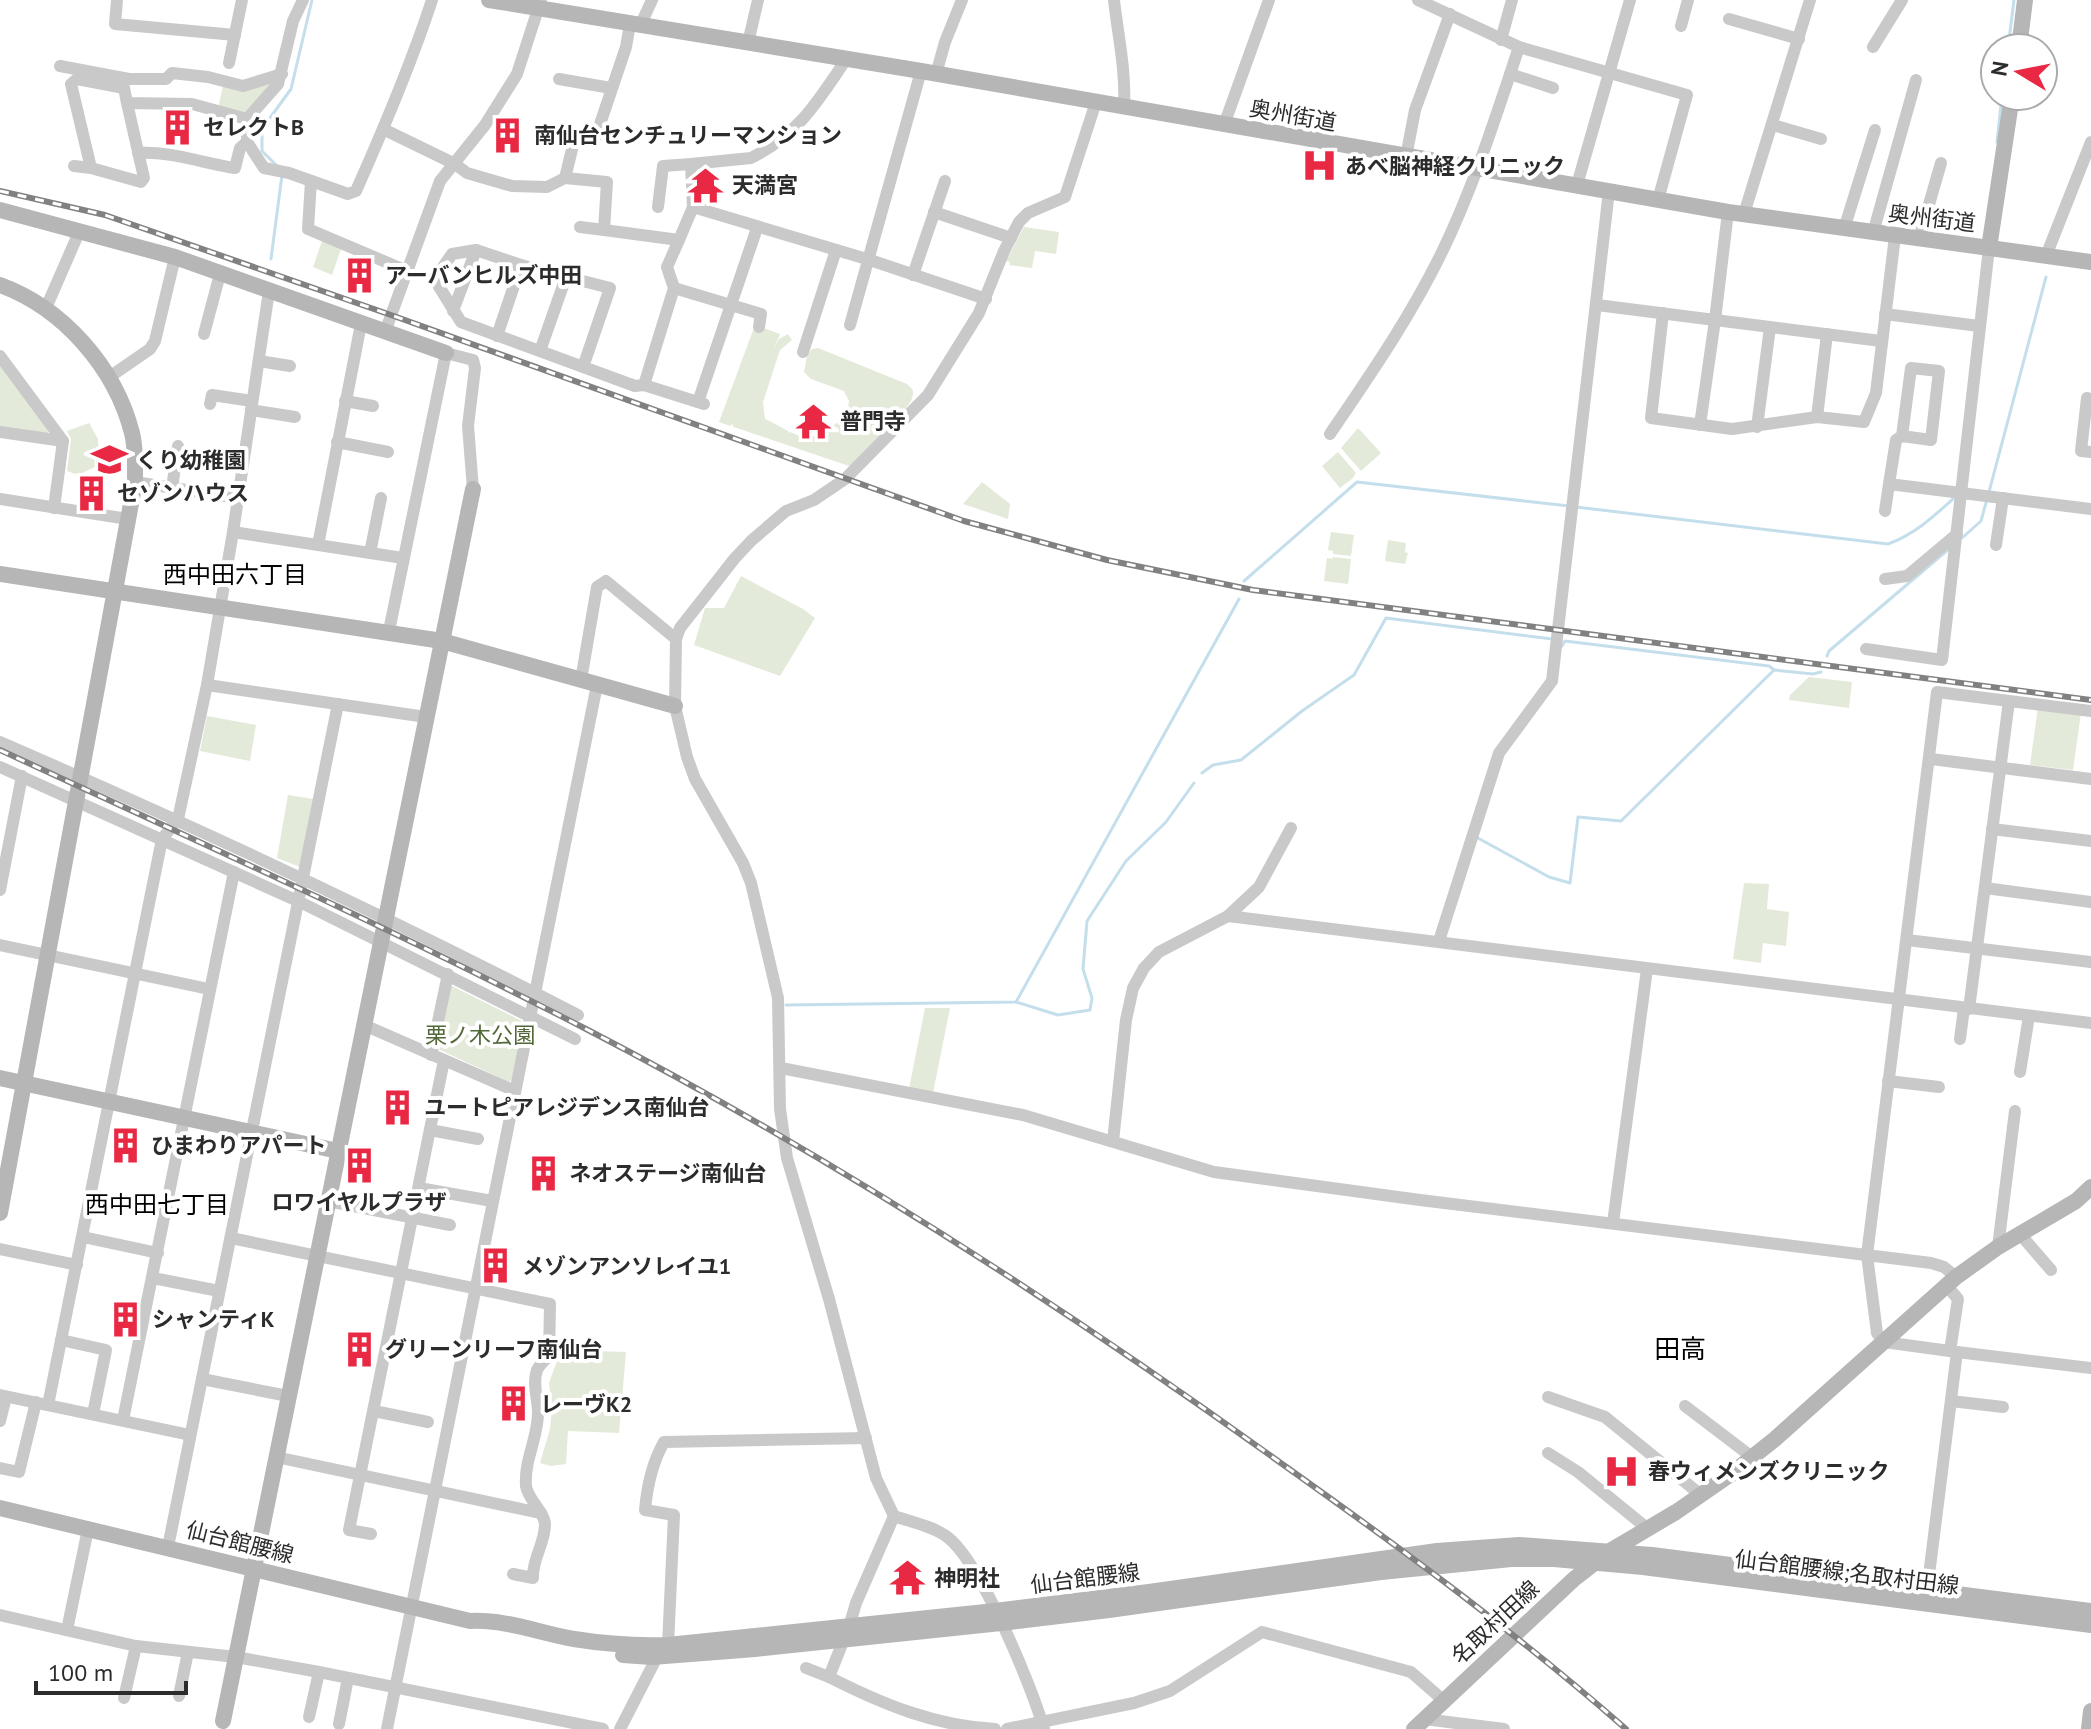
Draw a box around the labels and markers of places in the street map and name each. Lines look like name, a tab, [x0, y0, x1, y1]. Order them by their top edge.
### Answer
building icon: セレクトB	[158, 108, 196, 146]
place label: セレクトB	[203, 113, 304, 141]
building icon: 南仙台センチュリーマンション	[489, 116, 527, 154]
place label: 南仙台センチュリーマンション	[534, 121, 842, 149]
hospital icon: あべ脳神経クリニック	[1300, 147, 1338, 185]
place label: あべ脳神経クリニック	[1345, 152, 1565, 180]
temple icon: 天満宮	[687, 166, 725, 204]
place label: 天満宮	[732, 171, 798, 199]
building icon: アーバンヒルズ中田	[340, 256, 378, 294]
place label: アーバンヒルズ中田	[385, 261, 583, 289]
temple icon: 普門寺	[795, 402, 833, 440]
place label: 普門寺	[840, 407, 906, 435]
school or university icon: くり幼稚園	[91, 441, 129, 479]
place label: くり幼稚園	[136, 446, 246, 474]
building icon: セゾンハウス	[72, 474, 110, 512]
place label: セゾンハウス	[117, 479, 249, 507]
building icon: ユートピアレジデンス南仙台	[379, 1088, 417, 1126]
place label: ユートピアレジデンス南仙台	[424, 1093, 710, 1121]
building icon: ひまわりアパート	[106, 1126, 144, 1164]
place label: ひまわりアパート	[151, 1131, 327, 1159]
building icon: ロワイヤルプラザ	[340, 1147, 378, 1185]
building icon: ネオステージ南仙台	[524, 1154, 562, 1192]
place label: ネオステージ南仙台	[569, 1159, 767, 1187]
place label: ロワイヤルプラザ	[271, 1188, 447, 1216]
building icon: メゾンアンソレイユ1	[477, 1247, 515, 1285]
place label: メゾンアンソレイユ1	[522, 1252, 731, 1280]
building icon: シャンティK	[107, 1300, 145, 1338]
place label: シャンティK	[152, 1305, 275, 1333]
building icon: グリーンリーフ南仙台	[340, 1330, 378, 1368]
place label: グリーンリーフ南仙台	[385, 1335, 603, 1363]
building icon: レーヴK2	[495, 1385, 533, 1423]
place label: レーヴK2	[540, 1390, 632, 1418]
hospital icon: 春ウィメンズクリニック	[1603, 1452, 1641, 1490]
place label: 春ウィメンズクリニック	[1648, 1457, 1890, 1485]
temple icon: 神明社	[889, 1559, 927, 1597]
place label: 神明社	[934, 1564, 1000, 1592]

